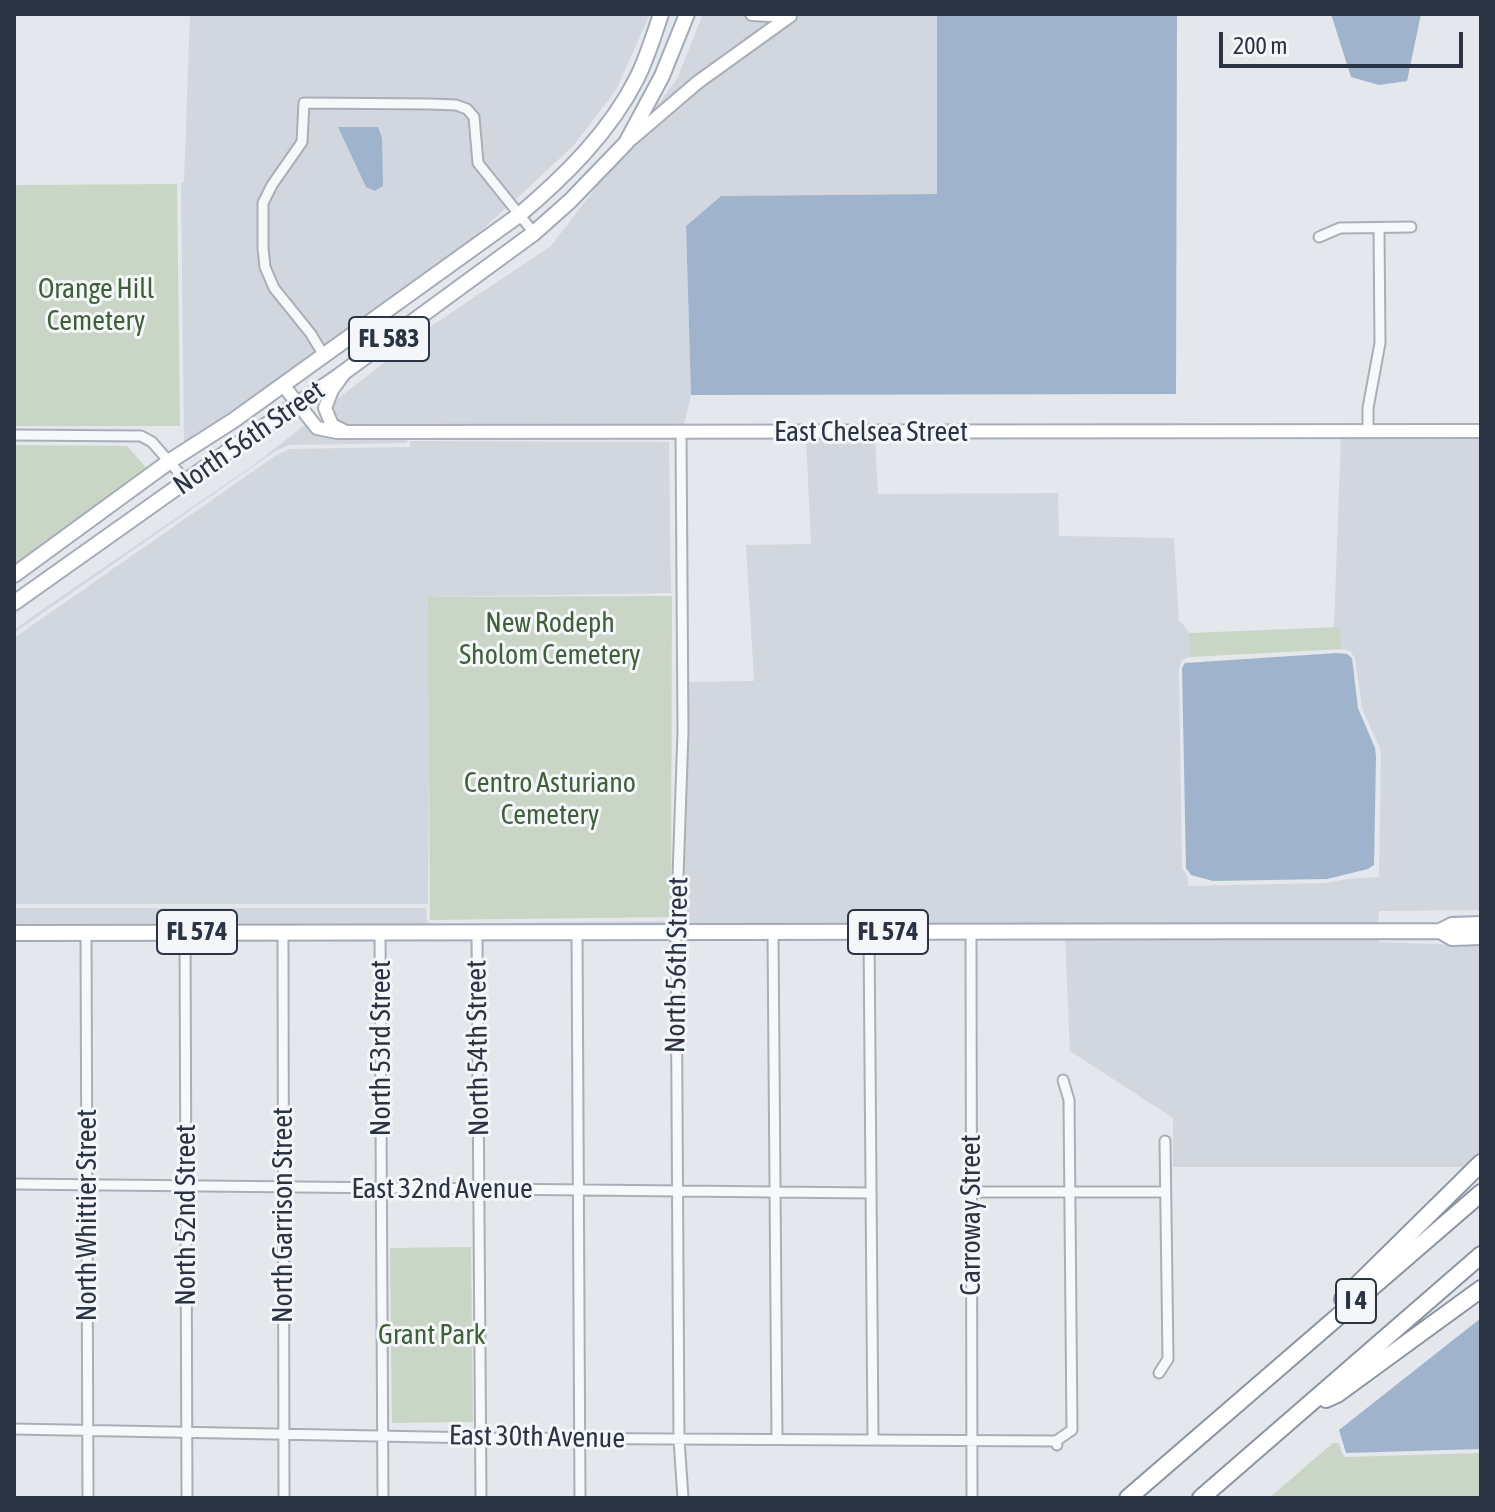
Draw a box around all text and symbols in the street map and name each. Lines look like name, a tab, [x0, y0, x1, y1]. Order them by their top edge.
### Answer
scale bar	[1223, 16, 1467, 66]
text: 200 m	[1233, 32, 1287, 59]
park label: Orange Hill Cemetery	[38, 272, 154, 338]
road number: FL 583	[349, 317, 429, 361]
street label: North 56th Street	[167, 374, 331, 502]
street label: East Chelsea Street	[774, 415, 968, 449]
park label: New Rodeph Sholom Cemetery	[459, 606, 641, 672]
park label: Centro Asturiano Cemetery	[464, 766, 636, 832]
street label: North 56th Street	[659, 877, 695, 1053]
road number: FL 574	[157, 910, 237, 954]
road number: FL 574	[848, 910, 928, 954]
street label: North 53rd Street	[364, 960, 398, 1136]
street label: North 54th Street	[460, 960, 496, 1136]
street label: North Garrison Street	[266, 1107, 300, 1323]
street label: North Whittier Street	[70, 1109, 104, 1321]
street label: North 52nd Street	[169, 1124, 203, 1306]
street label: Carroway Street	[954, 1134, 988, 1296]
street label: East 32nd Avenue	[351, 1172, 533, 1206]
road number: I 4	[1336, 1279, 1376, 1323]
park label: Grant Park	[378, 1318, 486, 1352]
street label: East 30th Avenue	[449, 1419, 625, 1455]

